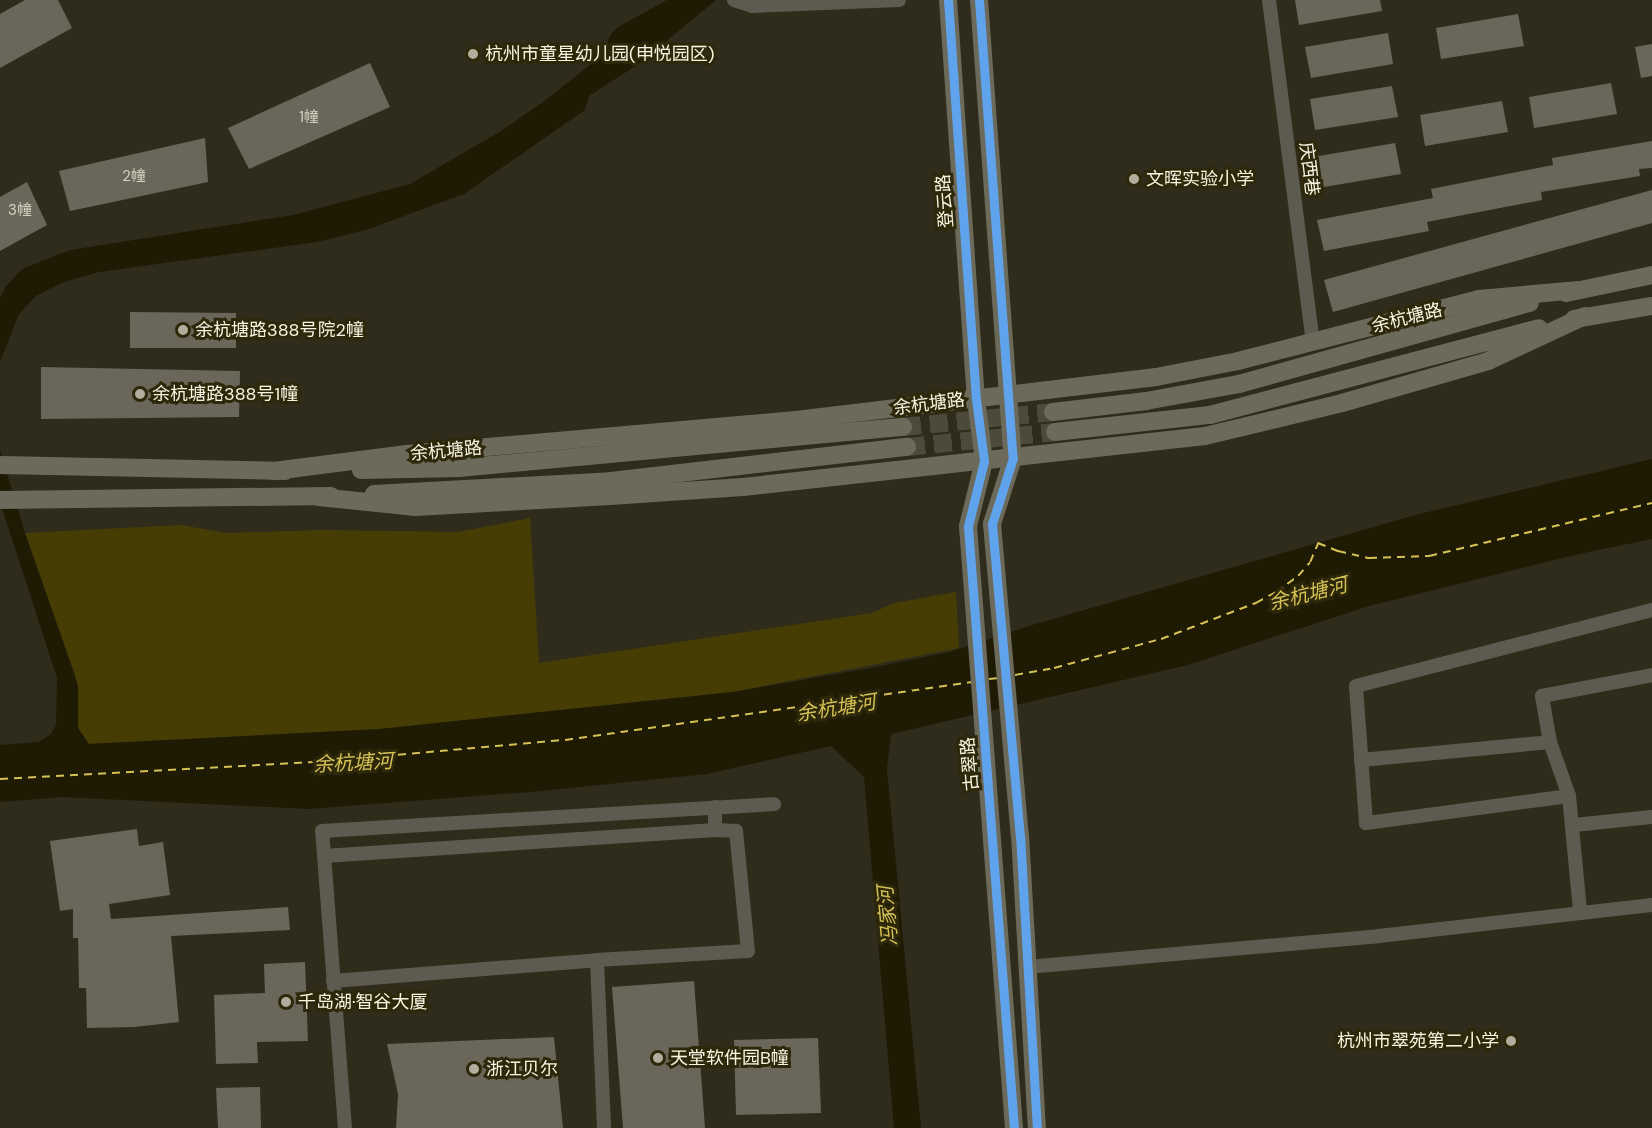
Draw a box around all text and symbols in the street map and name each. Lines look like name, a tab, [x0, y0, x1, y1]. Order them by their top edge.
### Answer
place label: 杭州市童星幼儿园(申悦园区)	[485, 43, 714, 65]
marker: 杭州市童星幼儿园(申悦园区)	[466, 47, 480, 61]
house number: 1幢	[299, 109, 319, 127]
street label: 庆西巷	[1295, 141, 1323, 197]
house number: 2幢	[122, 168, 146, 186]
place label: 文晖实验小学	[1146, 168, 1254, 190]
marker: 文晖实验小学	[1127, 172, 1141, 186]
street label: 登云路	[932, 173, 958, 229]
house number: 3幢	[8, 202, 32, 220]
street label: 余杭塘路	[1369, 299, 1445, 337]
place label: 余杭塘路388号院2幢	[195, 319, 364, 341]
marker: 余杭塘路388号院2幢	[176, 323, 190, 337]
place label: 余杭塘路388号1幢	[152, 383, 298, 405]
marker: 余杭塘路388号1幢	[133, 387, 147, 401]
street label: 余杭塘路	[892, 389, 966, 419]
street label: 余杭塘路	[409, 437, 483, 465]
water label: 余杭塘河	[1266, 573, 1350, 615]
water label: 余杭塘河	[795, 690, 877, 726]
street label: 古翠路	[957, 736, 983, 792]
water label: 余杭塘河	[312, 749, 394, 777]
water label: 冯家河	[873, 885, 903, 947]
place label: 千岛湖·智谷大厦	[298, 991, 428, 1013]
marker: 千岛湖·智谷大厦	[279, 995, 293, 1009]
place label: 杭州市翠苑第二小学	[1337, 1030, 1499, 1052]
marker: 杭州市翠苑第二小学	[1504, 1034, 1518, 1048]
place label: 天堂软件园B幢	[670, 1047, 789, 1069]
marker: 天堂软件园B幢	[651, 1051, 665, 1065]
place label: 浙江贝尔	[486, 1058, 558, 1080]
marker: 浙江贝尔	[467, 1062, 481, 1076]

